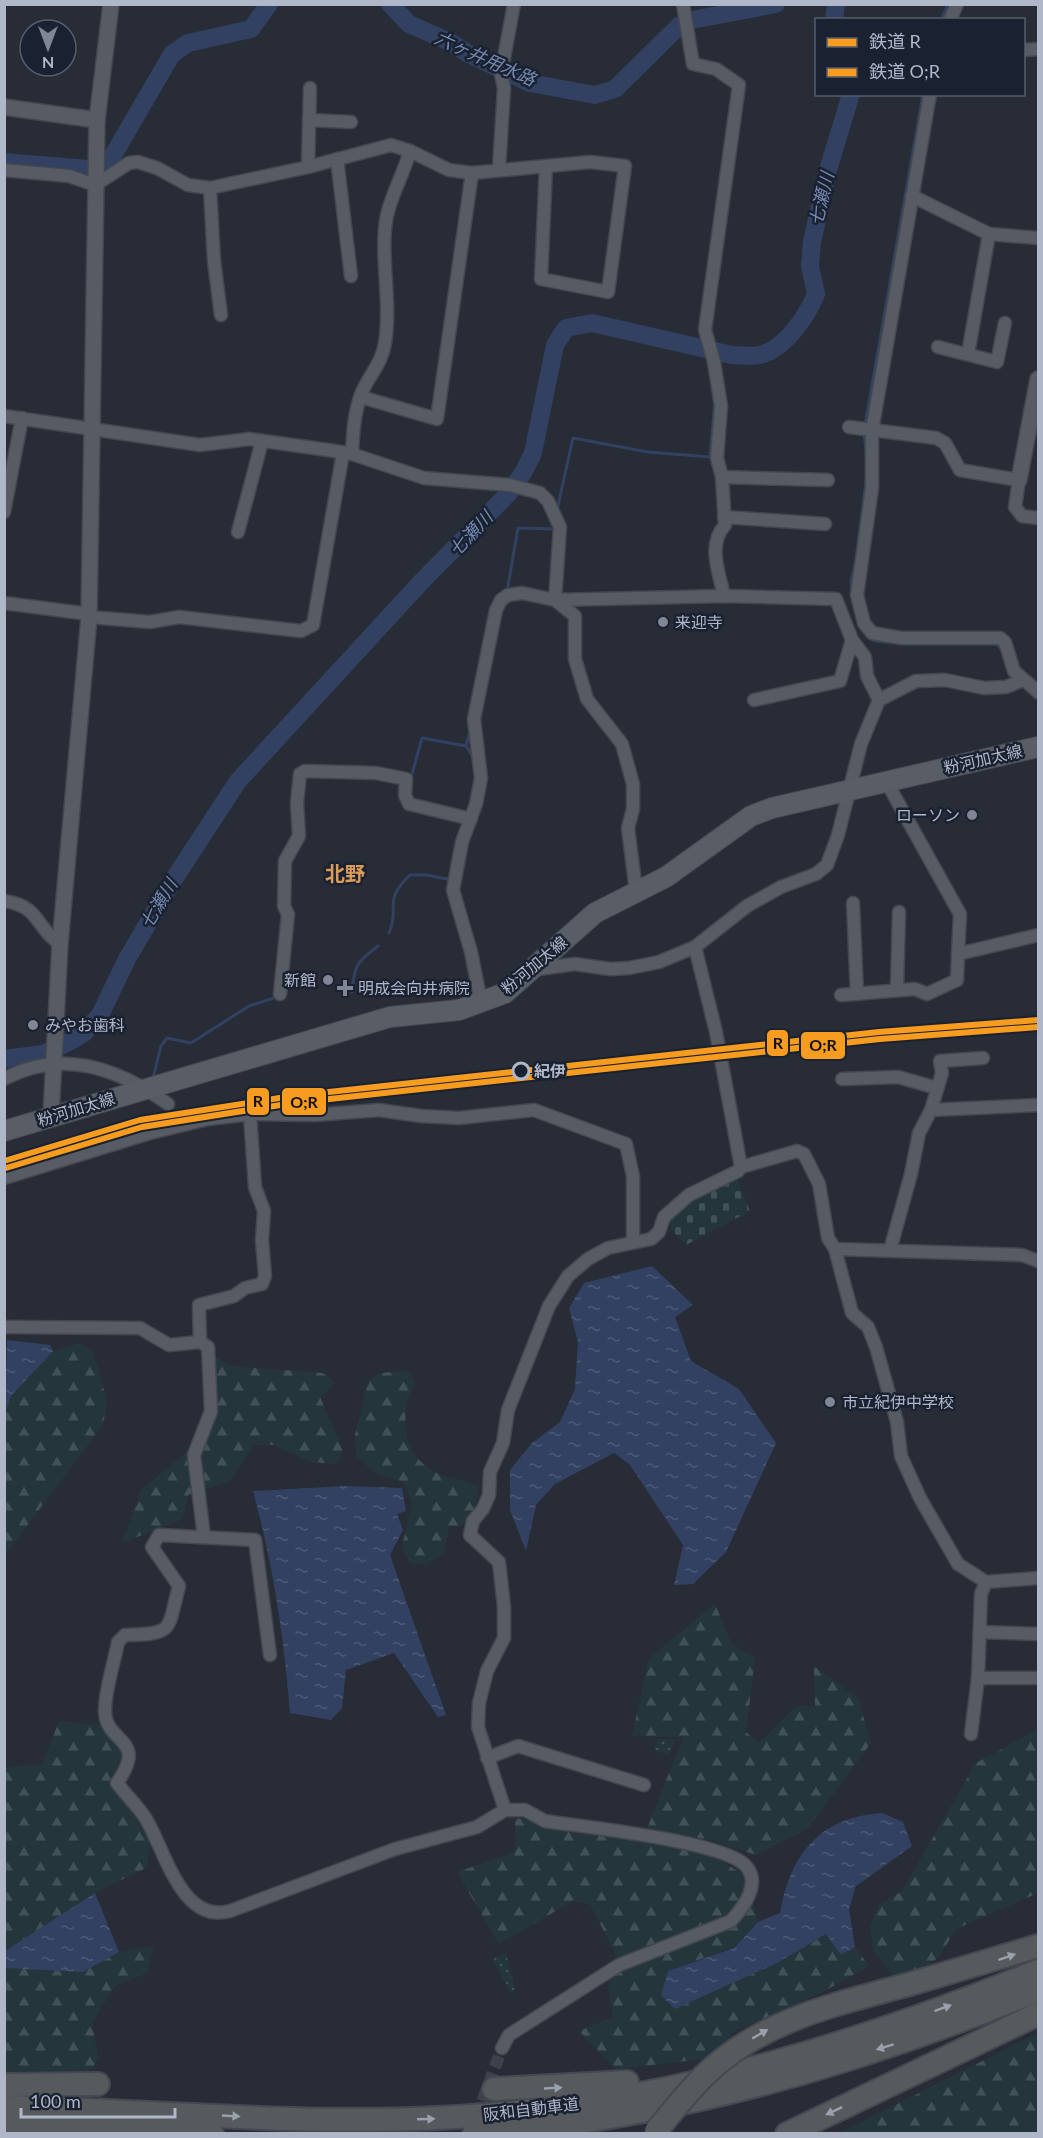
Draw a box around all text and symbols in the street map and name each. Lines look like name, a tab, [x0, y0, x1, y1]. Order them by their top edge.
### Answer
north arrow	[18, 18, 78, 78]
legend	[815, 18, 1025, 96]
water label: 六ヶ井用水路	[432, 26, 541, 91]
text: 鉄道 R	[869, 30, 922, 52]
text: N	[42, 54, 54, 73]
text: 鉄道 O;R	[869, 60, 941, 82]
water label: 七瀬川	[804, 168, 838, 228]
water label: 七瀬川	[444, 505, 498, 561]
place label: 来迎寺	[675, 612, 723, 631]
marker: 来迎寺	[656, 615, 670, 629]
street label: 粉河加太線	[942, 740, 1024, 777]
place label: ローソン	[896, 805, 960, 824]
marker: ローソン	[965, 808, 979, 822]
district label: 北野	[325, 861, 365, 885]
water label: 七瀬川	[135, 873, 183, 932]
street label: 粉河加太線	[497, 932, 570, 998]
place label: 新館	[284, 970, 316, 989]
marker: 新館	[321, 973, 335, 987]
place label: 明成会向井病院	[358, 978, 470, 997]
marker: 明成会向井病院	[336, 979, 354, 997]
place label: みやお歯科	[45, 1015, 125, 1034]
marker: みやお歯科	[26, 1018, 40, 1032]
line badge: R	[766, 1029, 789, 1057]
line badge: O;R	[800, 1031, 846, 1060]
text: R	[773, 1033, 784, 1052]
text: O;R	[809, 1035, 837, 1054]
place label: 紀伊	[534, 1061, 566, 1080]
marker: 紀伊	[512, 1062, 530, 1080]
line badge: R	[246, 1087, 270, 1116]
line badge: O;R	[281, 1087, 327, 1116]
street label: 粉河加太線	[35, 1088, 117, 1129]
text: R	[253, 1091, 264, 1110]
text: O;R	[290, 1092, 318, 1111]
place label: 市立紀伊中学校	[842, 1392, 954, 1411]
marker: 市立紀伊中学校	[823, 1395, 837, 1409]
one-way arrow	[998, 1951, 1016, 1961]
one-way arrow	[934, 2003, 952, 2013]
one-way arrow	[751, 2030, 768, 2040]
one-way arrow	[876, 2043, 894, 2052]
scale bar	[21, 2081, 176, 2119]
one-way arrow	[543, 2084, 562, 2093]
text: 100 m	[30, 2090, 81, 2112]
street label: 阪和自動車道	[482, 2093, 580, 2124]
one-way arrow	[825, 2106, 842, 2115]
one-way arrow	[221, 2112, 240, 2121]
one-way arrow	[416, 2114, 435, 2123]

